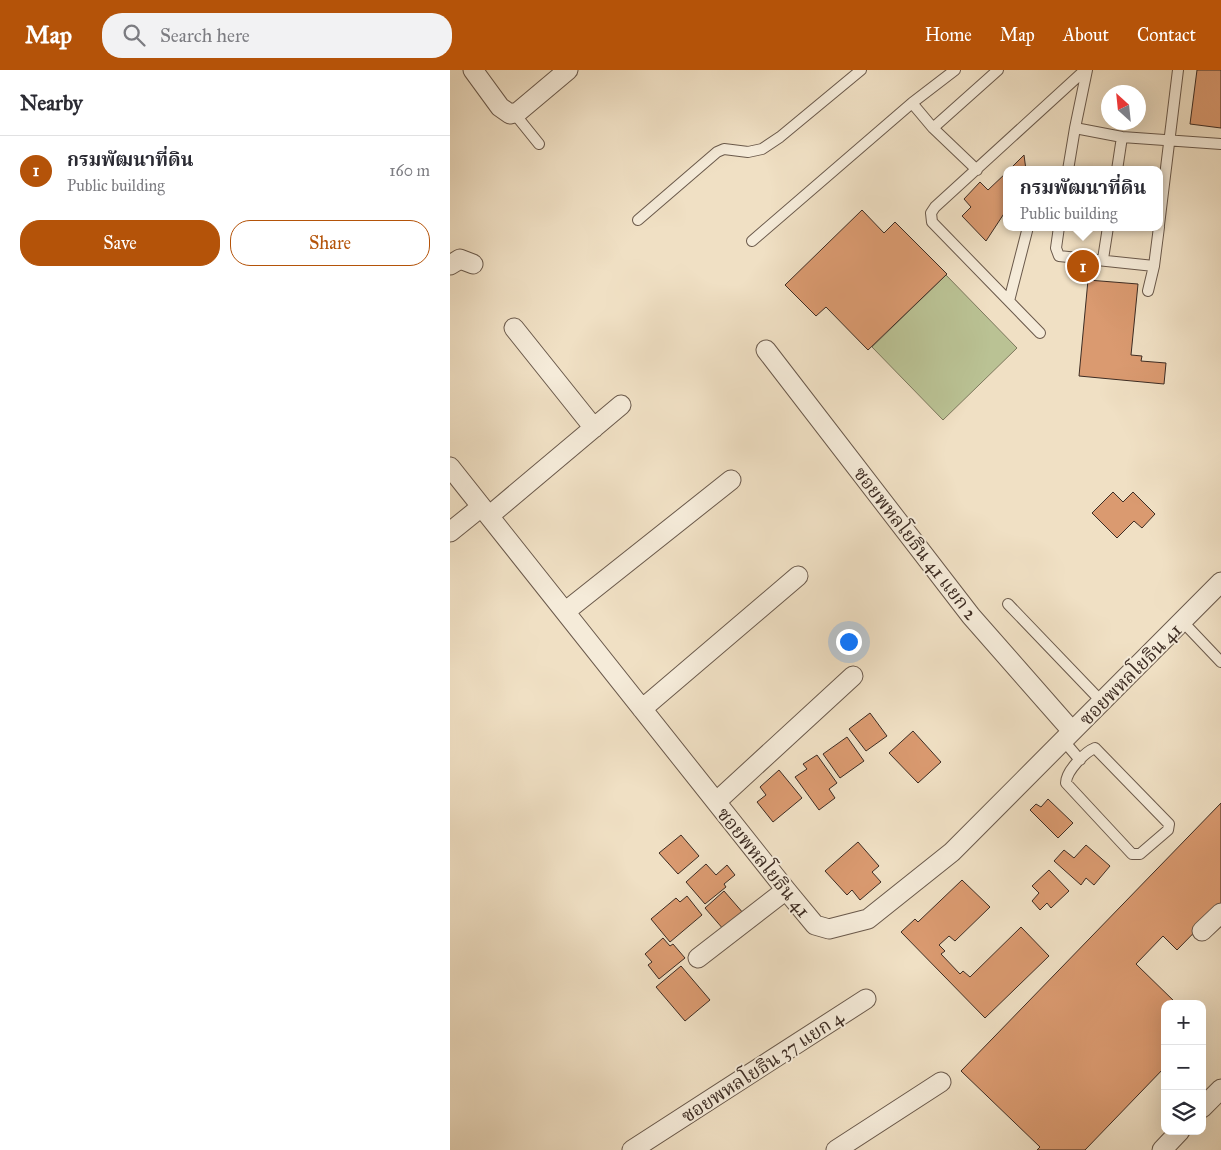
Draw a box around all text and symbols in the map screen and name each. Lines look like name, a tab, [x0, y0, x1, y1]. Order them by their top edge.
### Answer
search box	[102, 13, 452, 58]
text: Map	[25, 20, 72, 50]
icon: search	[120, 21, 148, 49]
text: Search here	[160, 24, 250, 47]
text: Home	[925, 24, 972, 46]
text: Map	[1000, 24, 1035, 46]
text: About	[1063, 24, 1109, 46]
text: Contact	[1137, 24, 1196, 46]
north arrow	[1101, 85, 1146, 130]
text: Nearby	[20, 90, 83, 116]
text: กรมพัฒนาที่ดิน	[67, 148, 193, 171]
text: 1	[33, 161, 39, 180]
text: 160 m	[389, 161, 430, 180]
popup	[1003, 166, 1163, 231]
text: Public building	[67, 176, 165, 195]
text: กรมพัฒนาที่ดิน	[1020, 176, 1146, 199]
text: Public building	[1020, 204, 1117, 223]
button: Save	[20, 220, 220, 266]
button: Share	[230, 220, 430, 266]
pin: 1	[1067, 247, 1099, 285]
street label: ซอยพหลโยธิน 41 แยก 2	[849, 460, 985, 625]
street label: ซอยพหลโยธิน 41	[1072, 616, 1186, 730]
your location	[836, 629, 862, 655]
street label: ซอยพหลโยธิน 41	[712, 801, 817, 922]
map controls	[1161, 1000, 1206, 1135]
button: +	[1161, 1000, 1206, 1045]
street label: ซอยพหลโยธิน 37 แยก 4	[675, 1003, 848, 1127]
button: −	[1161, 1045, 1206, 1090]
button: layers	[1161, 1090, 1206, 1135]

